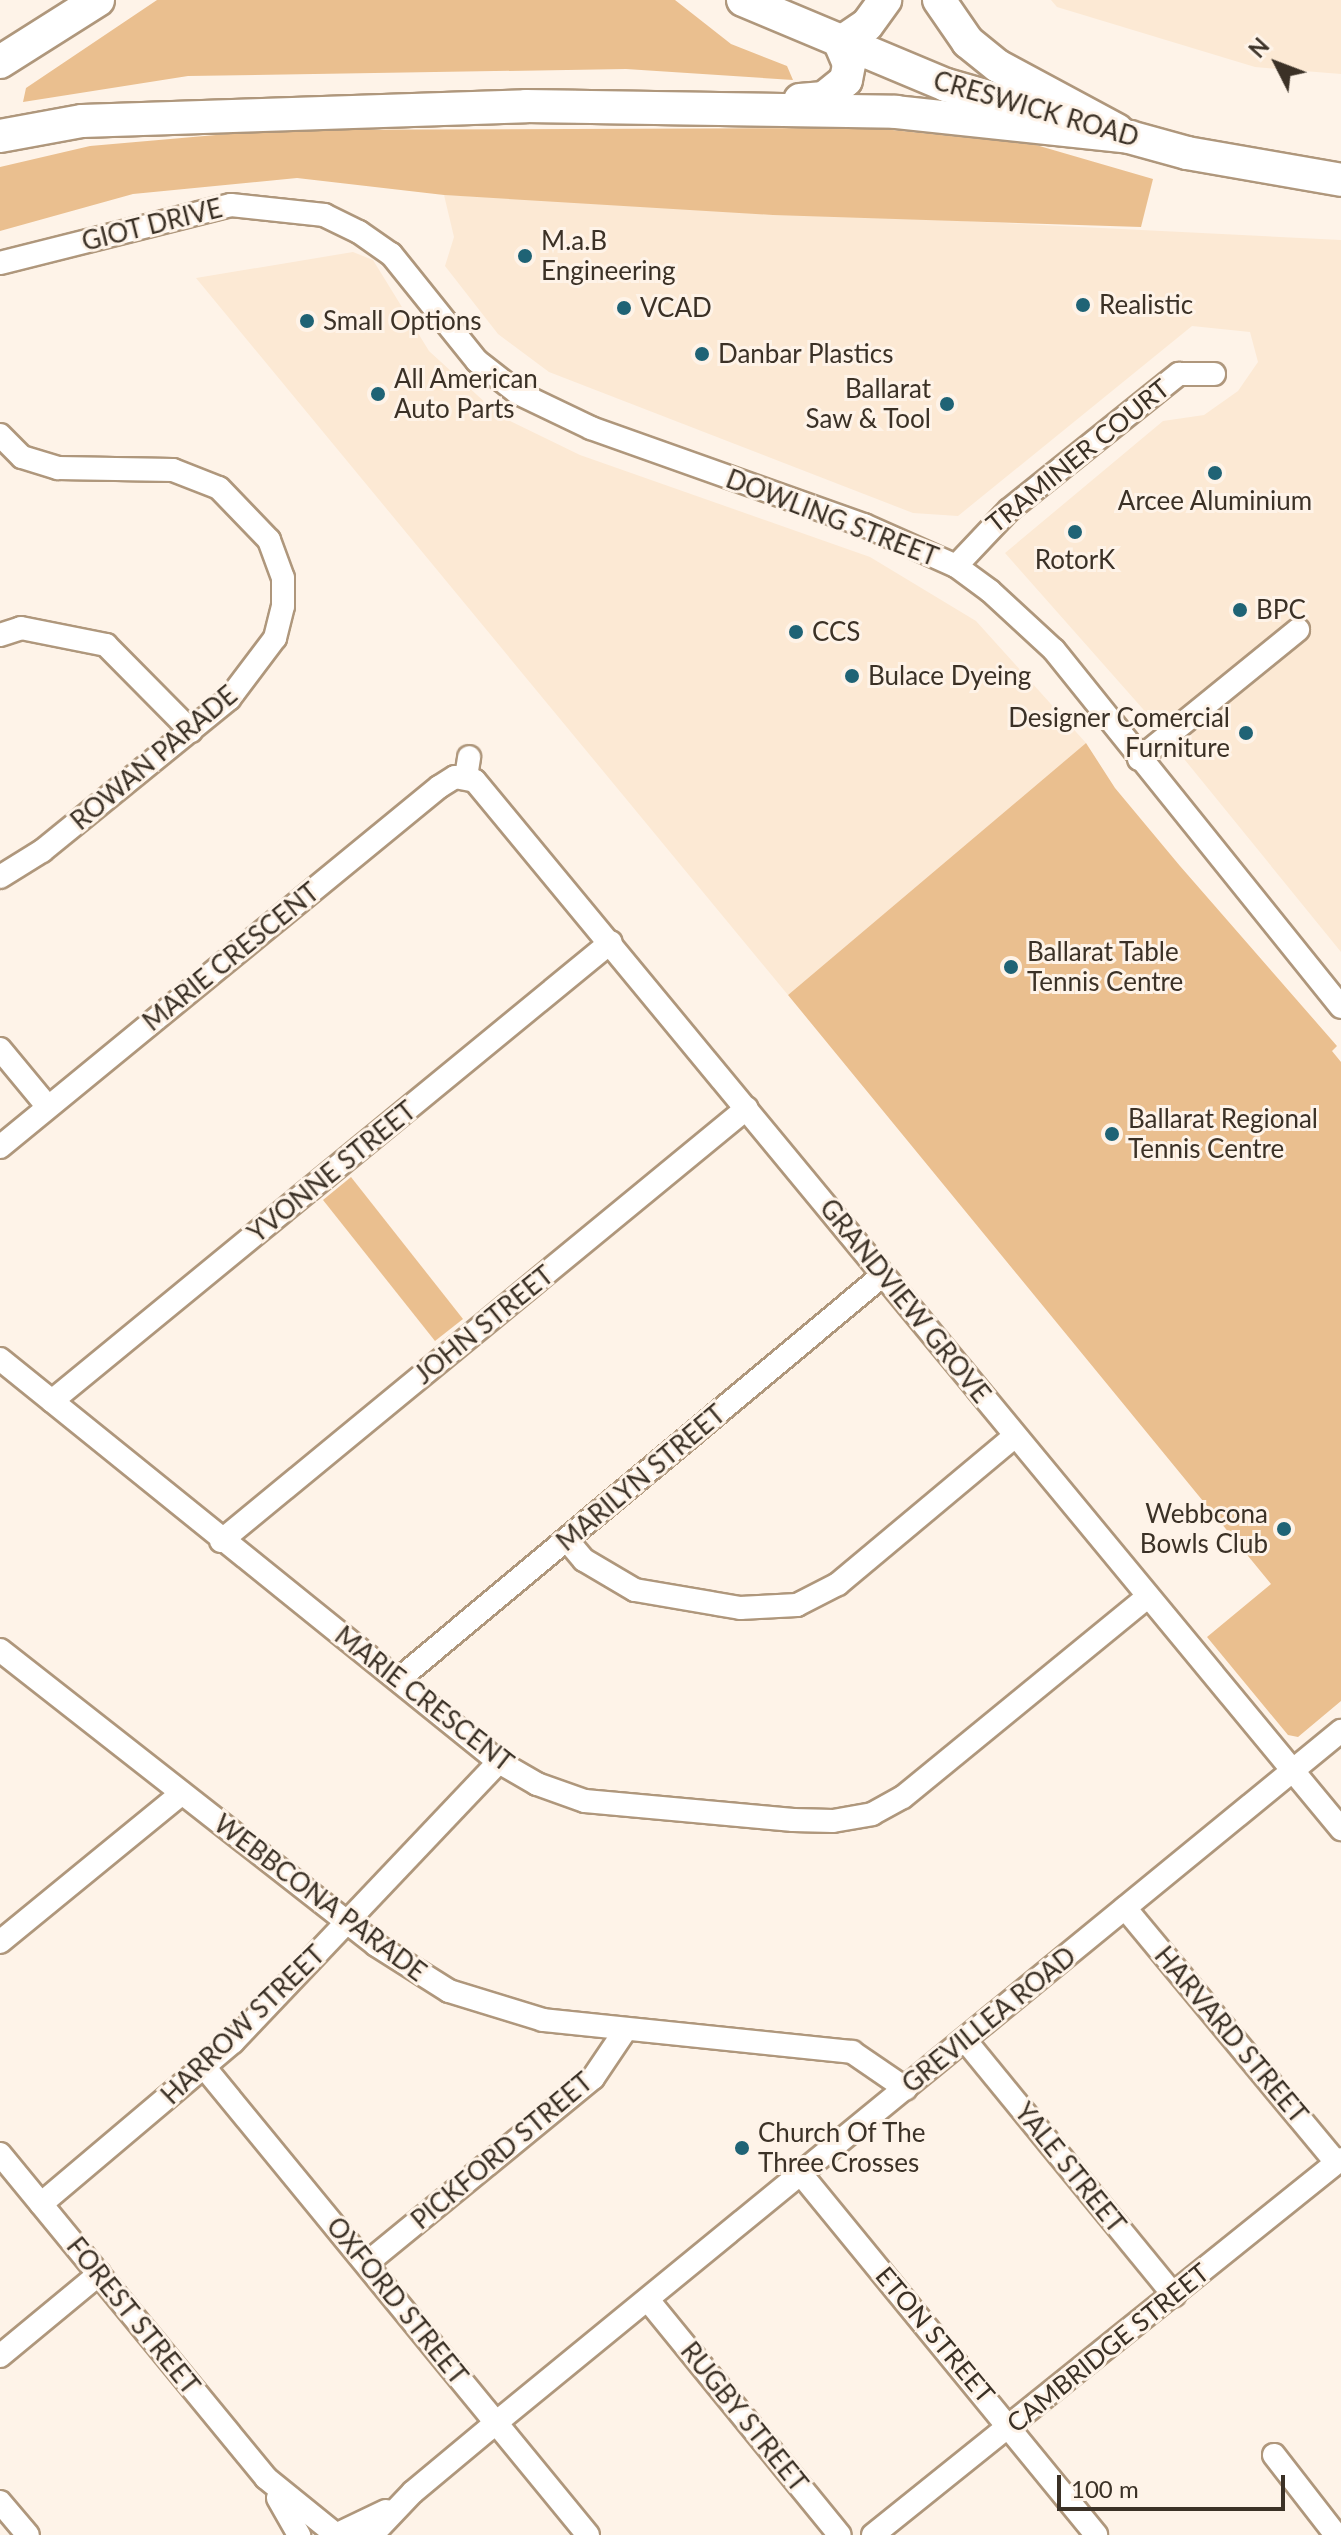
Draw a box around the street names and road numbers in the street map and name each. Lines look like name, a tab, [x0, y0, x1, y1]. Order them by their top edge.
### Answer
street label: CRESWICK ROAD	[930, 65, 1142, 153]
street label: GIOT DRIVE	[78, 192, 226, 258]
street label: TRAMINER COURT	[980, 373, 1176, 539]
street label: DOWLING STREET	[722, 463, 942, 573]
street label: ROWAN PARADE	[65, 679, 243, 837]
street label: MARIE CRESCENT	[137, 876, 325, 1038]
street label: YVONNE STREET	[242, 1095, 422, 1249]
street label: GRANDVIEW GROVE	[813, 1193, 997, 1409]
street label: JOHN STREET	[408, 1260, 560, 1390]
street label: MARILYN STREET	[551, 1399, 731, 1557]
street label: MARIE CRESCENT	[329, 1620, 519, 1778]
street label: WEBBCONA PARADE	[208, 1808, 432, 1988]
street label: HARROW STREET	[155, 1939, 331, 2111]
street label: GREVILLEA ROAD	[896, 1940, 1082, 2100]
street label: HARVARD STREET	[1148, 1940, 1314, 2130]
street label: PICKFORD STREET	[405, 2066, 599, 2236]
street label: YALE STREET	[1008, 2097, 1132, 2239]
street label: OXFORD STREET	[320, 2211, 474, 2391]
street label: FOREST STREET	[60, 2231, 206, 2401]
street label: CAMBRIDGE STREET	[1001, 2257, 1215, 2439]
street label: ETON STREET	[869, 2261, 1001, 2409]
street label: RUGBY STREET	[674, 2335, 814, 2499]

